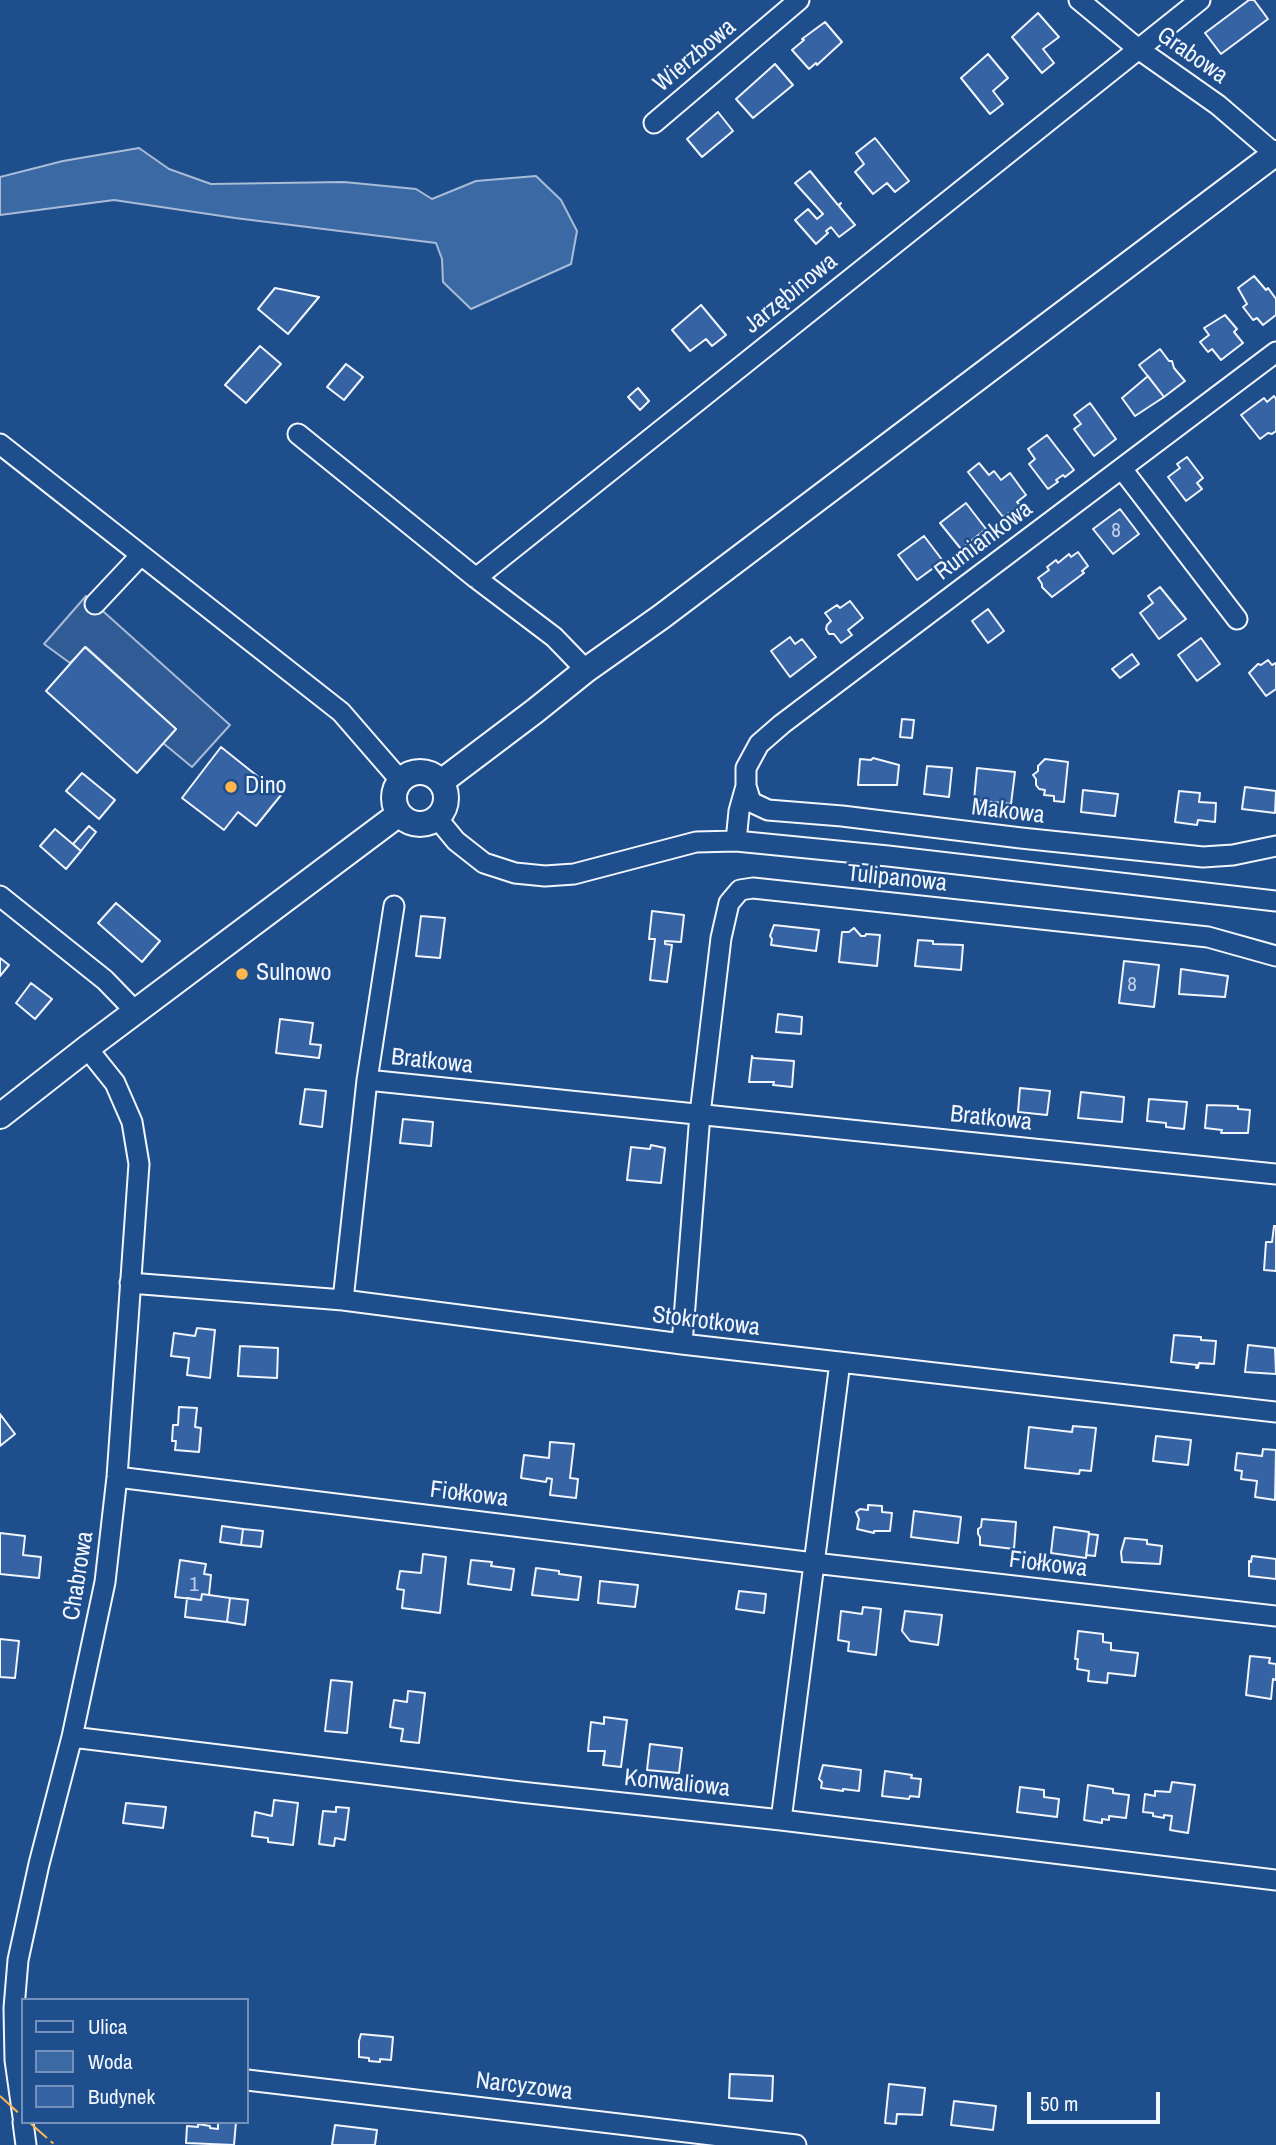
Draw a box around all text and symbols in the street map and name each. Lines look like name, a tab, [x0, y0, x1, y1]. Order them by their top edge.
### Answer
street label: Wierzbowa	[648, 13, 742, 99]
street label: Grabowa	[1151, 21, 1233, 91]
street label: Jarzębinowa	[739, 248, 843, 340]
street label: Rumiankowa	[929, 495, 1039, 587]
house number: 8	[1111, 518, 1121, 544]
place label: Dino	[245, 773, 287, 801]
marker: Dino	[223, 779, 239, 795]
street label: Makowa	[970, 793, 1046, 831]
street label: Tulipanowa	[846, 859, 948, 899]
place label: Sulnowo	[256, 960, 331, 988]
marker: Sulnowo	[234, 966, 250, 982]
house number: 8	[1127, 972, 1137, 998]
street label: Bratkowa	[390, 1043, 474, 1081]
street label: Bratkowa	[949, 1100, 1033, 1138]
street label: Stokrotkowa	[651, 1301, 761, 1343]
street label: Fiołkowa	[428, 1476, 510, 1514]
street label: Chabrowa	[58, 1529, 100, 1623]
street label: Fiołkowa	[1007, 1546, 1089, 1584]
house number: 1	[189, 1572, 199, 1598]
street label: Konwaliowa	[623, 1764, 731, 1804]
legend	[21, 1998, 248, 2124]
text: Ulica	[88, 2012, 127, 2041]
text: Woda	[88, 2047, 133, 2076]
street label: Narcyzowa	[474, 2067, 574, 2107]
scale bar	[1031, 2078, 1164, 2122]
text: Budynek	[88, 2082, 155, 2111]
text: 50 m	[1040, 2089, 1078, 2118]

